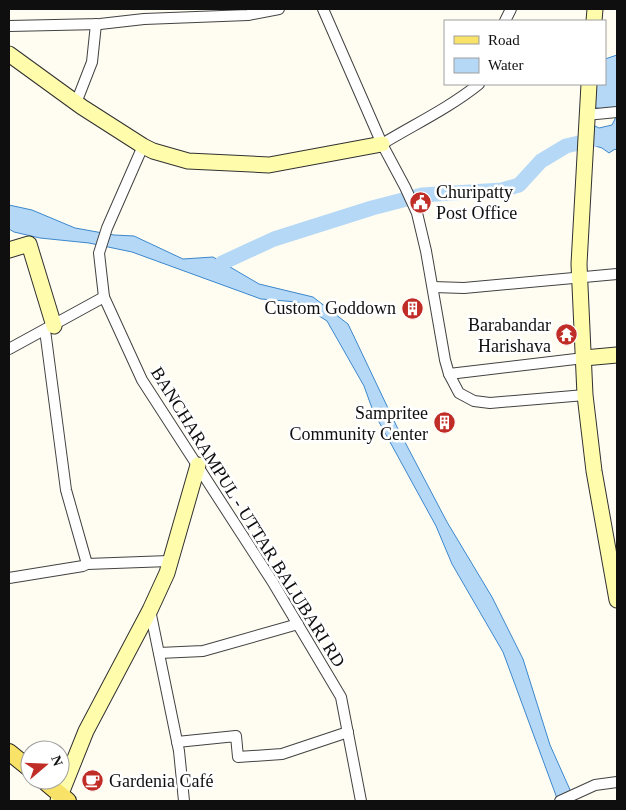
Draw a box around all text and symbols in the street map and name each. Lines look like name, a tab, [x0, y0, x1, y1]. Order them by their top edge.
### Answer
legend	[444, 20, 606, 85]
text: Road	[488, 32, 520, 48]
text: Water	[488, 57, 523, 73]
place label: Churipatty Post Office	[436, 182, 517, 223]
public building icon: Churipatty Post Office	[408, 190, 432, 214]
building icon: Custom Goddown	[400, 296, 424, 320]
place label: Custom Goddown	[264, 298, 396, 318]
place label: Barabandar Harishava	[468, 315, 551, 356]
temple icon: Barabandar Harishava	[555, 323, 579, 347]
street label: BANCHARAMPUL - UTTAR BALUBARI RD	[147, 363, 349, 671]
place label: Sampritee Community Center	[290, 403, 428, 444]
building icon: Sampritee Community Center	[432, 411, 456, 435]
north arrow	[20, 740, 70, 790]
text: N	[48, 754, 66, 768]
cafe icon: Gardenia Café	[81, 769, 105, 793]
place label: Gardenia Café	[109, 771, 213, 791]

